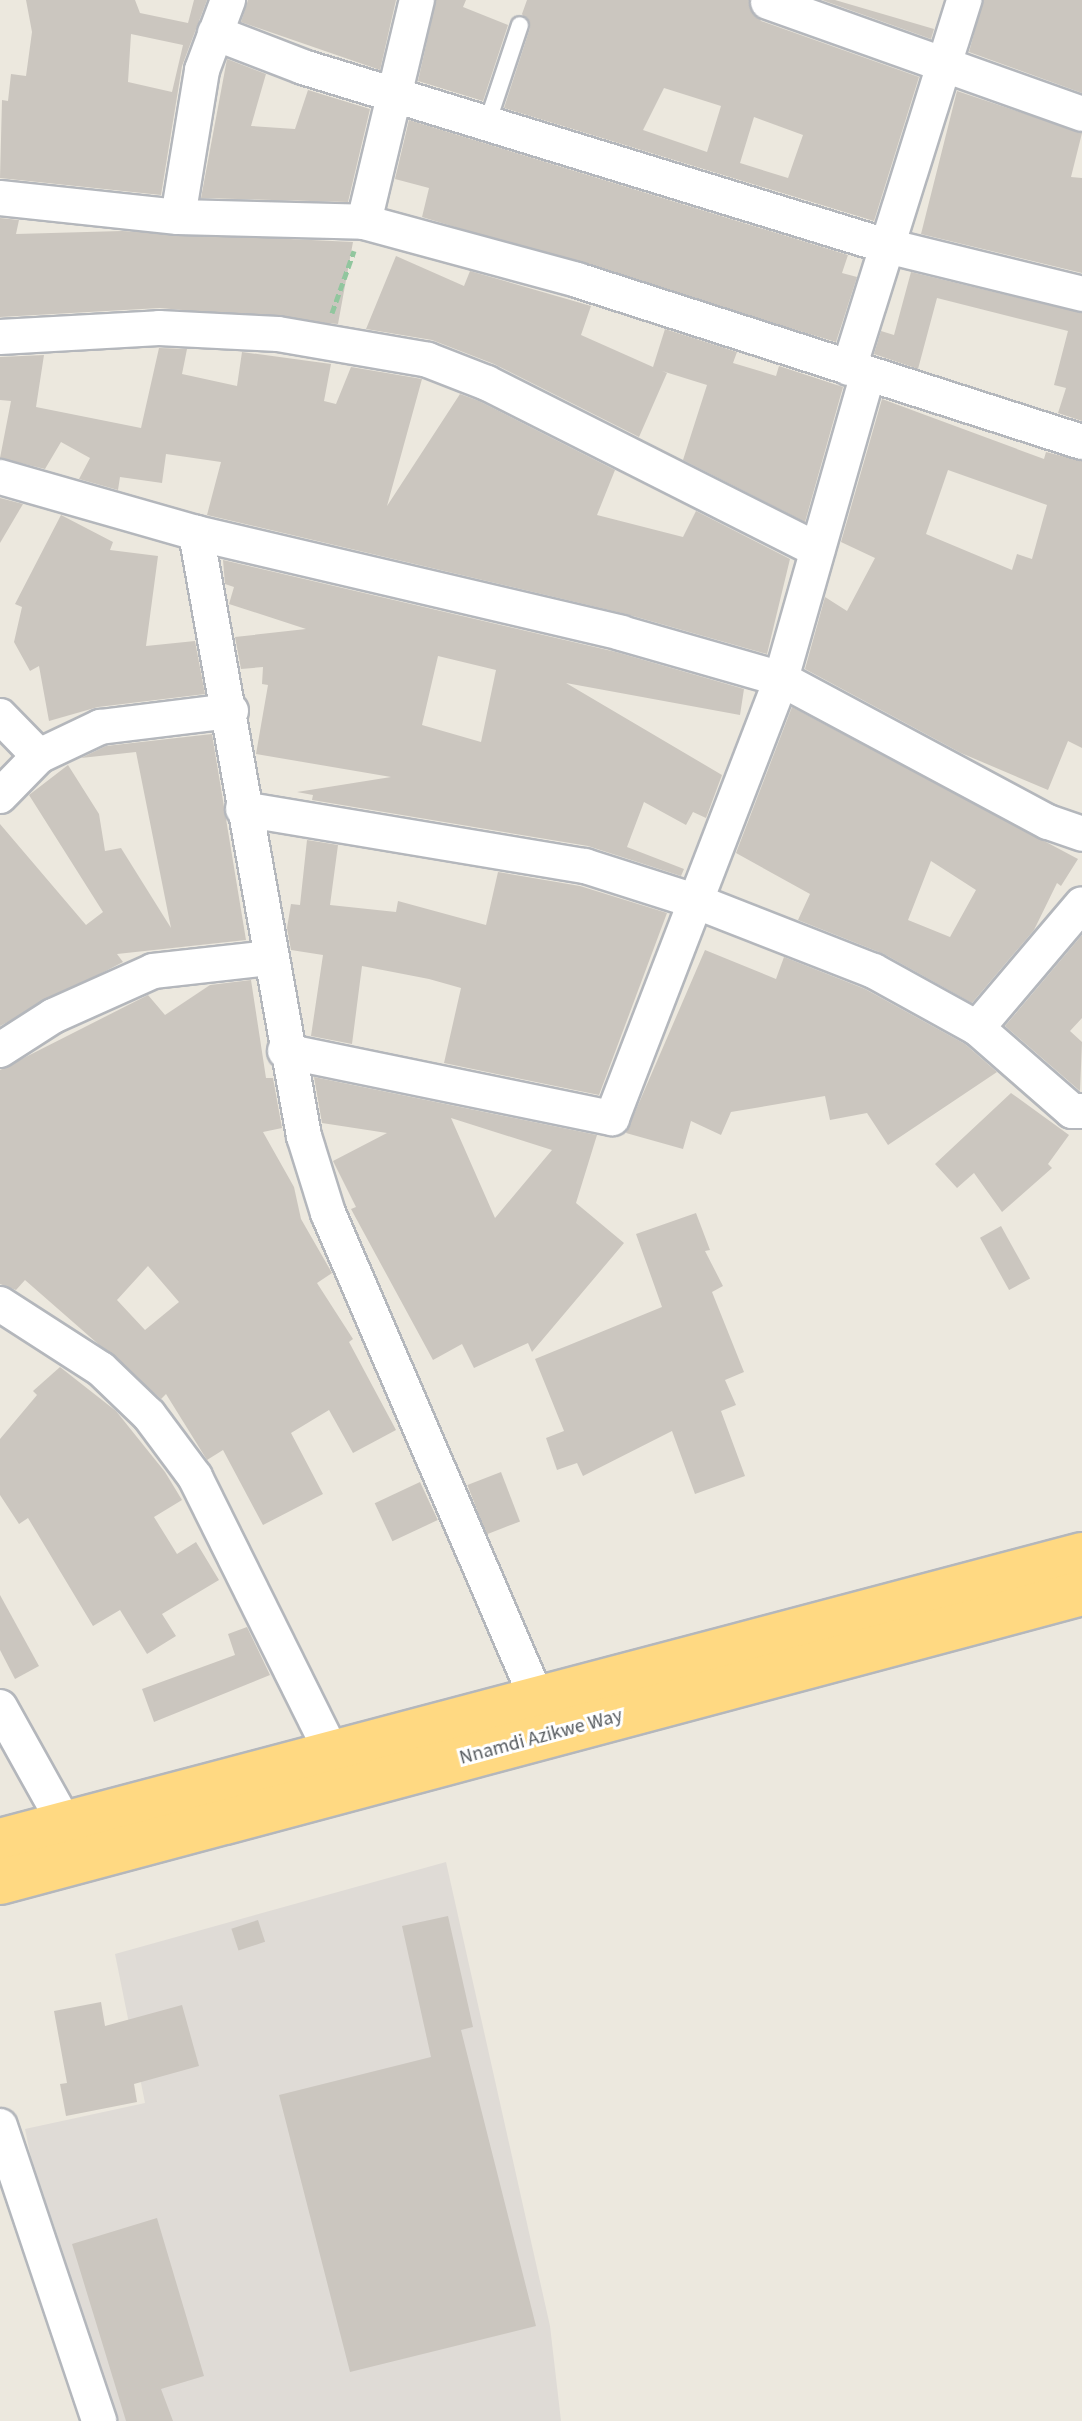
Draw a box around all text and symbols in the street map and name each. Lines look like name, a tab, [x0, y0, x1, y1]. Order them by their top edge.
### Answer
street label: Nnamdi Azikwe Way	[457, 1704, 625, 1770]

